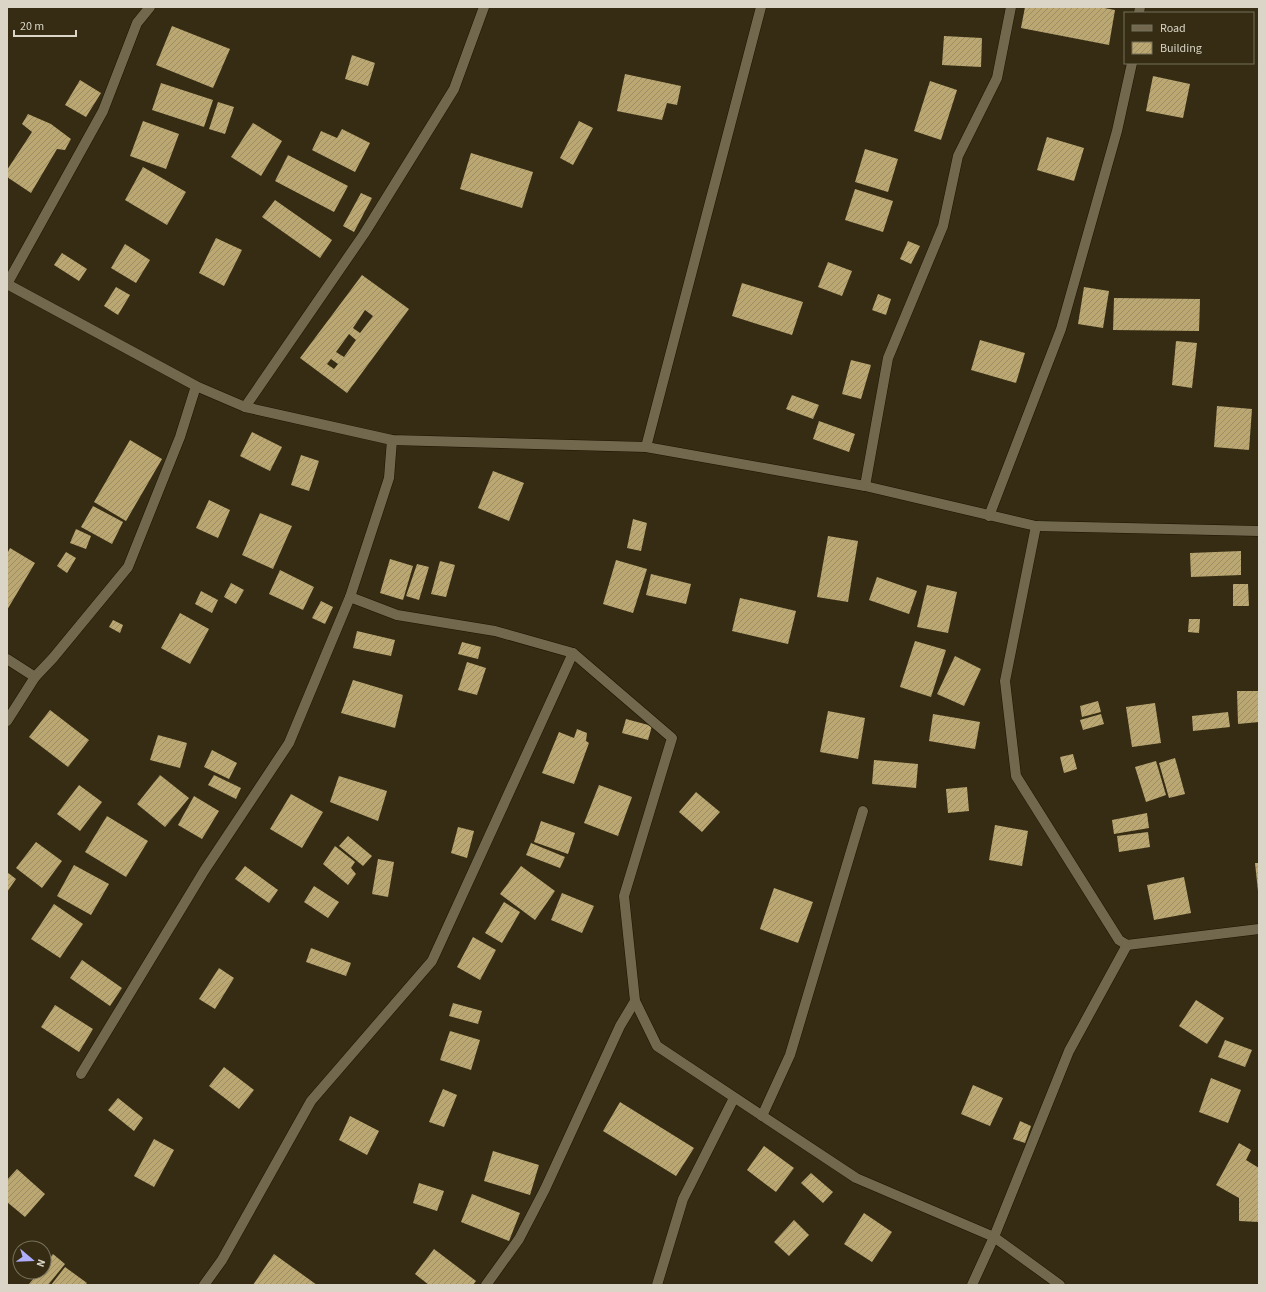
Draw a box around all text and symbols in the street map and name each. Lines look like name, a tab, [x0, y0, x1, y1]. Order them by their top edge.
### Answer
scale bar	[14, 12, 76, 38]
legend	[1124, 12, 1254, 64]
text: 20 m	[20, 18, 44, 35]
text: Road	[1160, 20, 1186, 37]
text: Building	[1160, 40, 1202, 57]
north arrow	[12, 1240, 52, 1280]
text: N	[33, 1257, 49, 1269]

